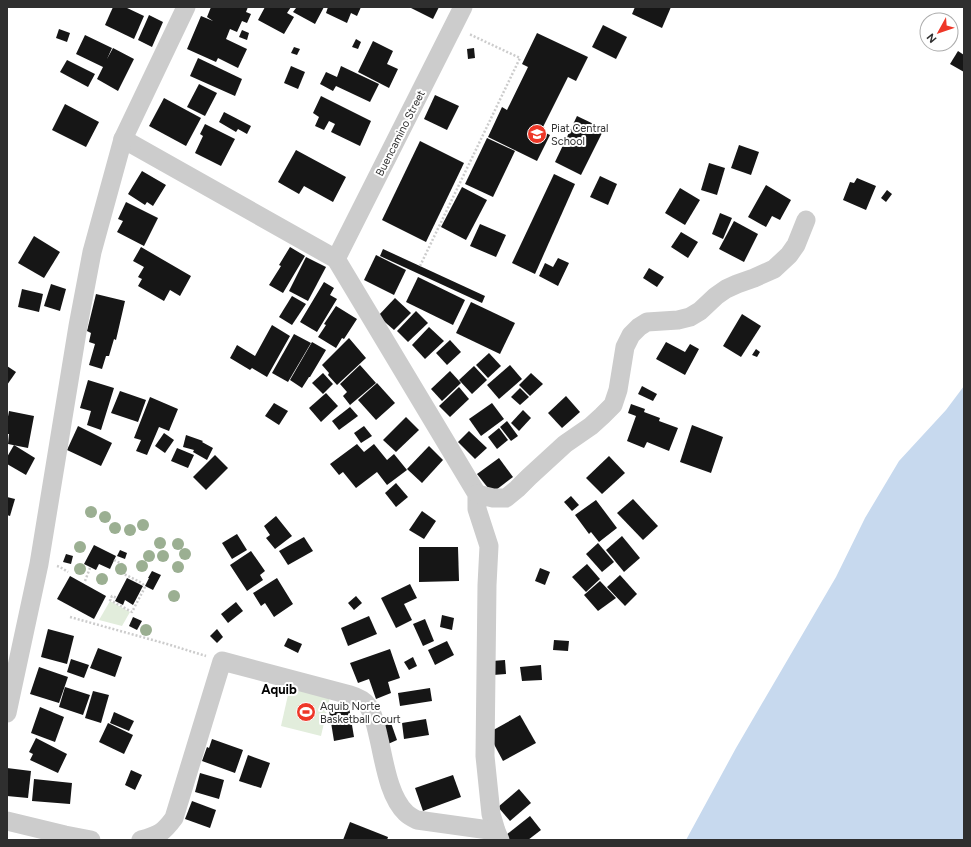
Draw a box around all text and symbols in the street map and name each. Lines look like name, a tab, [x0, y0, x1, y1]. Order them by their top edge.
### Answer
north arrow	[919, 12, 959, 52]
text: N	[924, 31, 939, 46]
street label: Buencamino Street	[373, 88, 428, 178]
place label: Piat Central School	[551, 122, 608, 148]
school or university icon: Piat Central School	[526, 123, 548, 145]
district label: Aquib	[261, 682, 297, 697]
place label: Aquib Norte Basketball Court	[320, 700, 401, 726]
sports icon: Aquib Norte Basketball Court	[295, 701, 317, 723]

